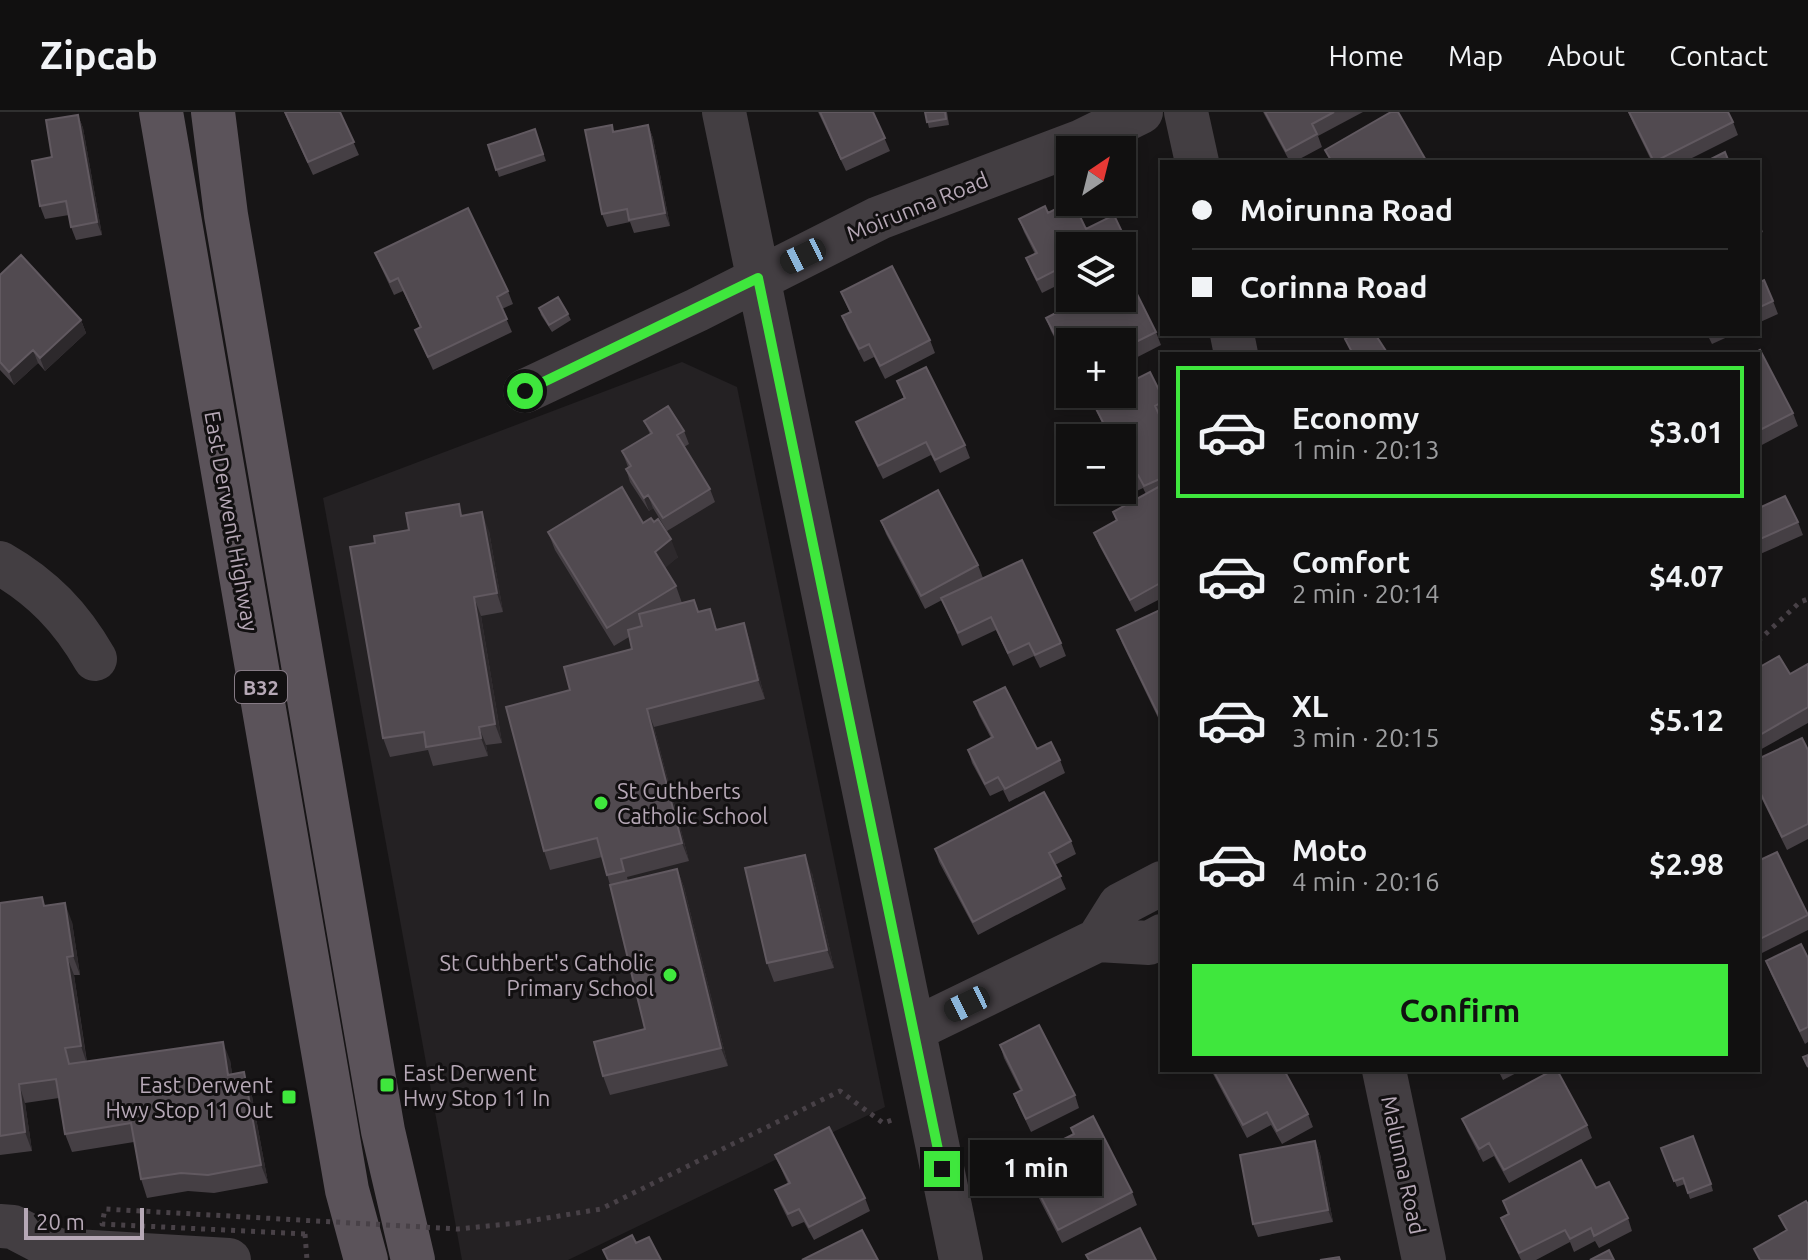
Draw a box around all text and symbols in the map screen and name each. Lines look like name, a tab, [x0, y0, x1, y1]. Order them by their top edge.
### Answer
text: Zipcab	[40, 34, 158, 76]
text: Home	[1329, 40, 1404, 71]
text: Map	[1448, 40, 1503, 71]
text: About	[1547, 40, 1625, 71]
text: Contact	[1669, 40, 1768, 71]
north arrow	[1056, 136, 1136, 216]
map controls	[1056, 136, 1136, 504]
street label: Moirunna Road	[843, 166, 991, 246]
text: Moirunna Road	[1240, 193, 1453, 227]
button: layers	[1056, 232, 1136, 312]
car	[776, 235, 830, 277]
text: Corinna Road	[1240, 270, 1428, 304]
button: +	[1056, 328, 1136, 408]
route start	[507, 373, 543, 409]
icon: car	[1196, 396, 1268, 468]
text: Economy	[1292, 401, 1419, 435]
street label: East Derwent Highway	[200, 409, 264, 634]
text: $3.01	[1649, 415, 1724, 449]
button: −	[1056, 424, 1136, 504]
text: 1 min · 20:13	[1292, 435, 1440, 464]
icon: car	[1196, 540, 1268, 612]
text: Comfort	[1292, 545, 1410, 579]
text: $4.07	[1649, 559, 1724, 593]
text: 2 min · 20:14	[1292, 579, 1440, 608]
road number: B32	[235, 671, 287, 703]
icon: car	[1196, 684, 1268, 756]
text: XL	[1292, 689, 1328, 723]
text: $5.12	[1649, 703, 1724, 737]
text: 3 min · 20:15	[1292, 723, 1440, 752]
place label: St Cuthberts Catholic School	[617, 778, 768, 828]
marker: St Cuthberts Catholic School	[592, 794, 610, 812]
icon: car	[1196, 828, 1268, 900]
text: Moto	[1292, 833, 1367, 867]
text: $2.98	[1649, 847, 1724, 881]
text: 4 min · 20:16	[1292, 867, 1440, 896]
place label: St Cuthbert's Catholic Primary School	[440, 950, 654, 1000]
button: Confirm	[1192, 964, 1728, 1056]
marker: St Cuthbert's Catholic Primary School	[661, 966, 679, 984]
car	[940, 983, 994, 1025]
place label: East Derwent Hwy Stop 11 In	[403, 1060, 550, 1110]
place label: East Derwent Hwy Stop 11 Out	[106, 1072, 273, 1122]
marker: East Derwent Hwy Stop 11 In	[378, 1076, 396, 1094]
marker: East Derwent Hwy Stop 11 Out	[280, 1088, 298, 1106]
street label: Malunna Road	[1377, 1093, 1431, 1237]
callout: 1 min	[970, 1141, 1102, 1197]
route end	[924, 1151, 960, 1187]
text: 1 min	[1003, 1153, 1069, 1182]
scale bar	[24, 1204, 144, 1240]
text: 20 m	[36, 1209, 85, 1234]

